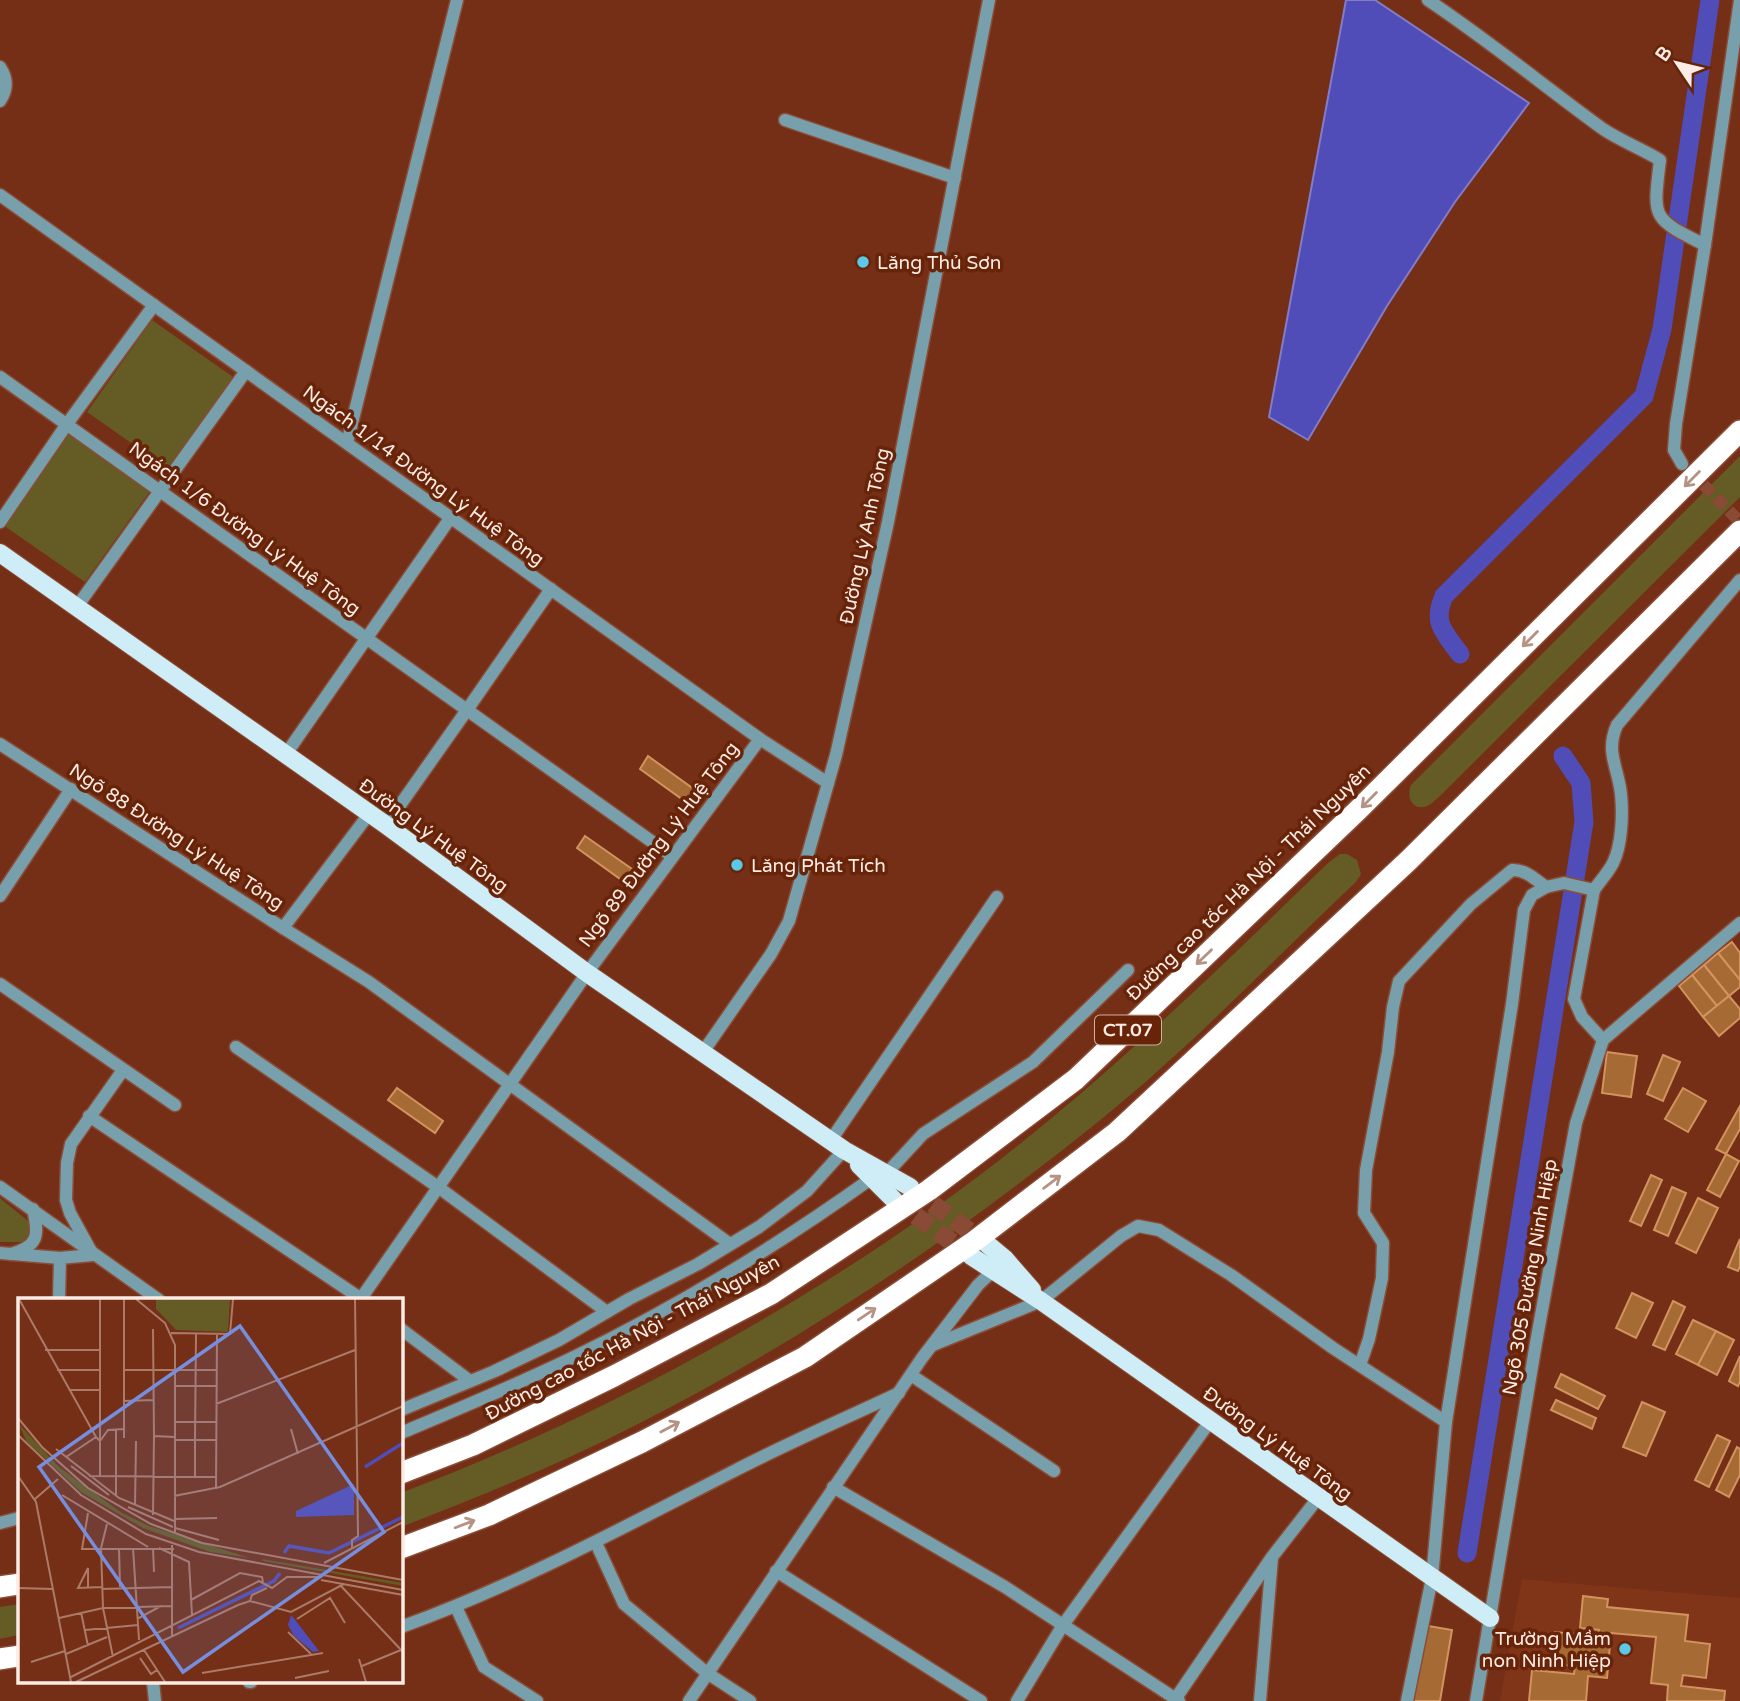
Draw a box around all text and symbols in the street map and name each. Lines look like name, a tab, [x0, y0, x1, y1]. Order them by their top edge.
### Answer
north arrow	[1642, 28, 1712, 98]
text: B	[1651, 42, 1677, 66]
place label: Lăng Thủ Sơn	[877, 252, 1001, 274]
marker: Lăng Thủ Sơn	[855, 254, 871, 270]
street label: Ngách 1/14 Đường Lý Huệ Tông	[299, 381, 548, 571]
street label: Ngách 1/6 Đường Lý Huệ Tông	[124, 437, 364, 620]
street label: Đường Lý Anh Tông	[836, 446, 894, 626]
one-way arrow	[1683, 470, 1700, 487]
one-way arrow	[1522, 631, 1539, 648]
street label: Ngõ 89 Đường Lý Huệ Tông	[574, 738, 743, 952]
street label: Ngõ 88 Đường Lý Huệ Tông	[65, 759, 288, 914]
street label: Đường cao tốc Hà Nội - Thái Nguyên	[1122, 760, 1375, 1005]
street label: Đường Lý Huệ Tông	[355, 774, 512, 897]
one-way arrow	[1360, 791, 1377, 808]
place label: Lăng Phát Tích	[751, 855, 886, 877]
marker: Lăng Phát Tích	[729, 857, 745, 873]
one-way arrow	[1196, 948, 1213, 965]
road number: CT.07	[1095, 1015, 1161, 1044]
street label: Ngõ 305 Đường Ninh Hiệp	[1498, 1157, 1562, 1397]
one-way arrow	[1042, 1174, 1061, 1189]
street label: Đường cao tốc Hà Nội - Thái Nguyên	[482, 1251, 783, 1425]
inset map	[18, 1298, 402, 1684]
one-way arrow	[857, 1307, 876, 1321]
street label: Đường Lý Huệ Tông	[1199, 1382, 1356, 1505]
one-way arrow	[659, 1420, 680, 1434]
one-way arrow	[453, 1517, 475, 1530]
place label: Trường Mầm non Ninh Hiệp	[1482, 1628, 1611, 1672]
marker: Trường Mầm non Ninh Hiệp	[1617, 1641, 1633, 1657]

